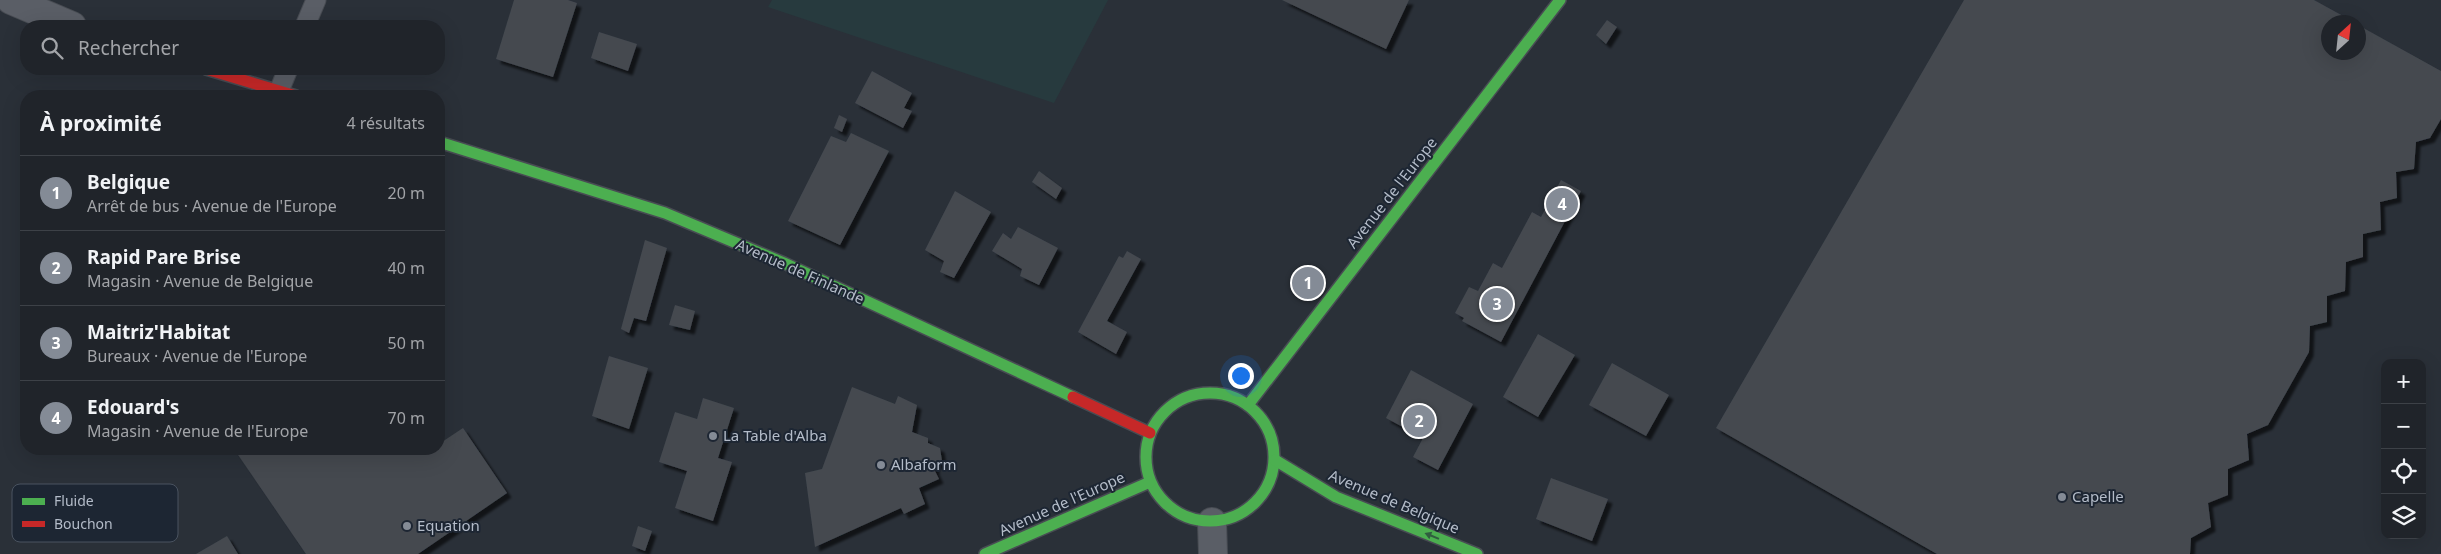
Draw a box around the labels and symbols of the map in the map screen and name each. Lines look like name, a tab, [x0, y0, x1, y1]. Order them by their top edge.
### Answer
north arrow	[2321, 15, 2366, 60]
street label: Avenue de l'Europe	[1342, 133, 1441, 252]
pin: 4	[1546, 185, 1578, 223]
street label: Avenue de Finlande	[733, 234, 868, 308]
pin: 1	[1292, 264, 1324, 302]
pin: 3	[1481, 285, 1513, 323]
your location	[1228, 363, 1254, 389]
pin: 2	[1403, 402, 1435, 440]
place label: La Table d'Alba	[723, 425, 827, 445]
marker: La Table d'Alba	[707, 430, 719, 442]
place label: Albaform	[891, 454, 957, 474]
marker: Albaform	[875, 459, 887, 471]
street label: Avenue de Belgique	[1326, 464, 1463, 538]
street label: Avenue de l'Europe	[996, 466, 1128, 540]
legend	[12, 484, 178, 542]
place label: Capelle	[2072, 486, 2124, 506]
text: Fluide	[54, 491, 94, 510]
marker: Capelle	[2056, 491, 2068, 503]
text: Bouchon	[54, 514, 113, 533]
place label: Equation	[417, 515, 480, 535]
marker: Equation	[401, 520, 413, 532]
one-way arrow	[1424, 532, 1439, 540]

